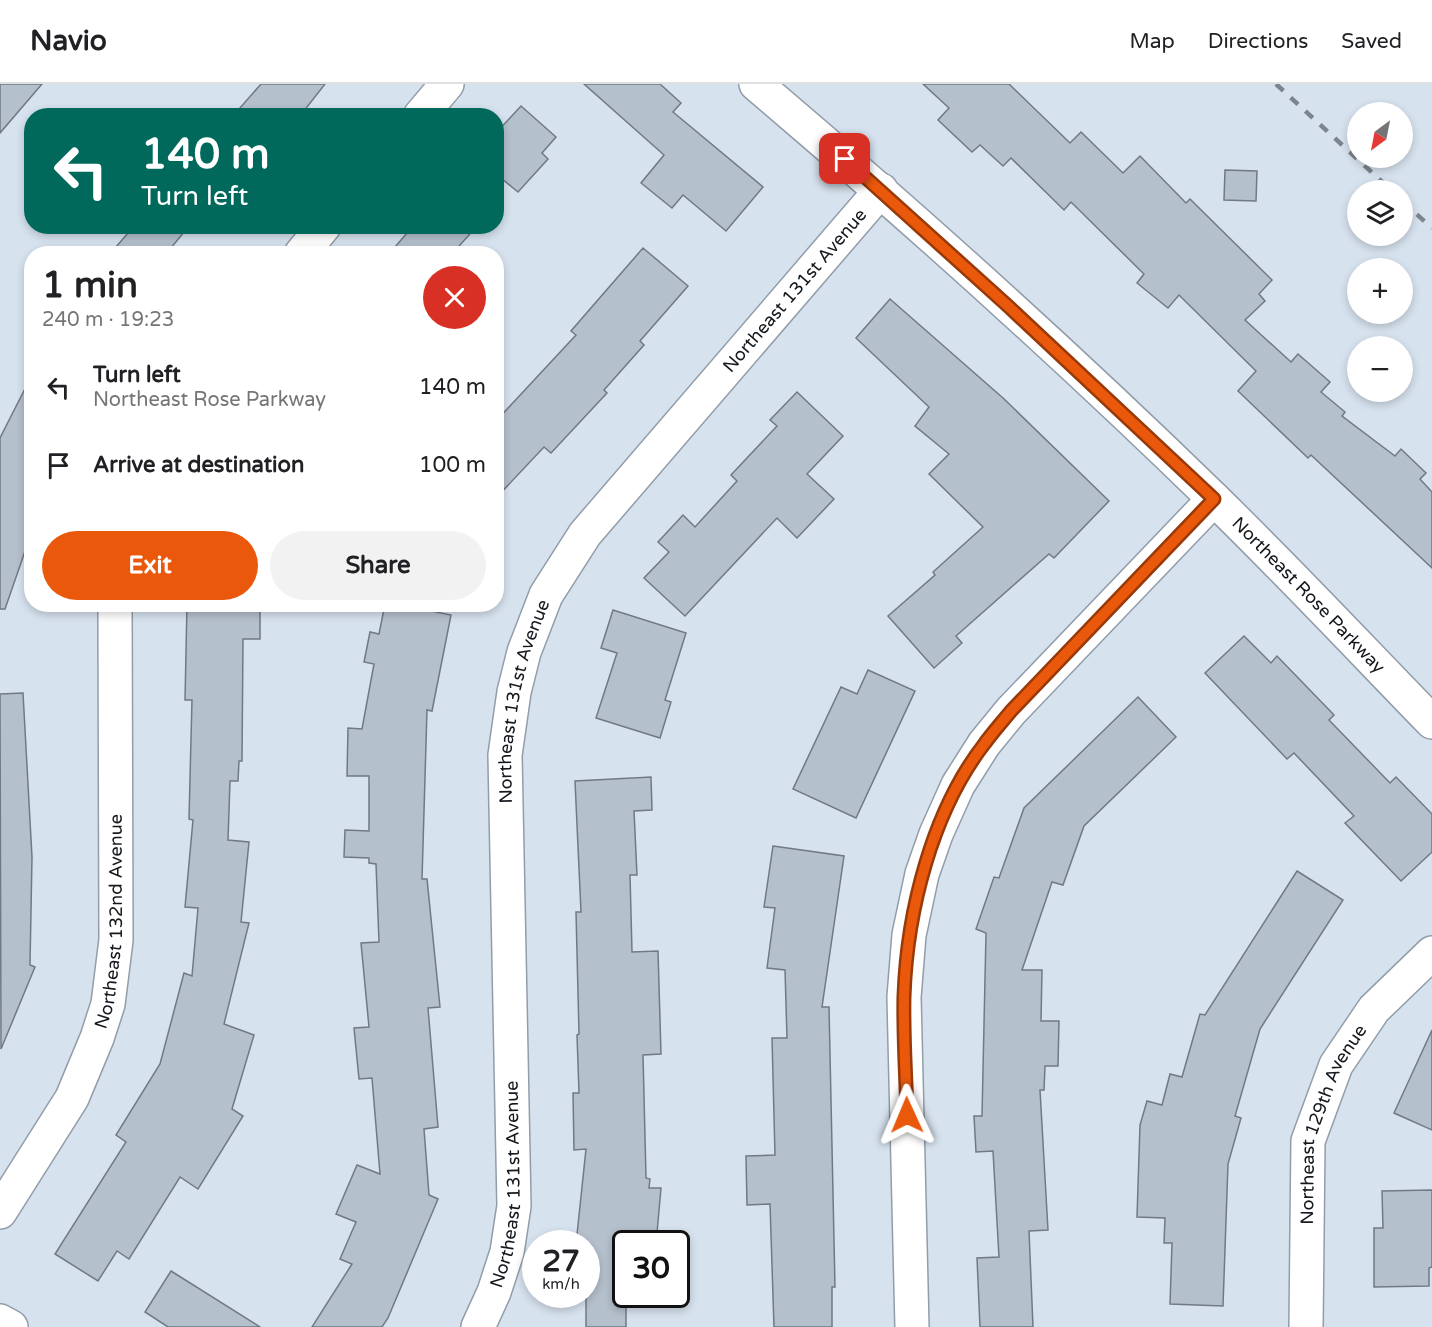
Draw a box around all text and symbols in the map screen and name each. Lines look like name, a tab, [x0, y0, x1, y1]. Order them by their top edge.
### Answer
text: Navio	[30, 24, 107, 58]
text: Map	[1129, 29, 1175, 54]
text: Directions	[1208, 29, 1308, 54]
text: Saved	[1341, 29, 1402, 54]
north arrow	[1347, 102, 1413, 168]
map controls	[1347, 102, 1413, 402]
text: 140 m	[141, 129, 270, 180]
icon: left	[42, 132, 120, 210]
pin	[819, 133, 870, 184]
icon: arrive	[828, 142, 861, 175]
text: Turn left	[141, 180, 248, 213]
button: layers	[1347, 180, 1413, 246]
street label: Northeast 131st Avenue	[718, 204, 871, 377]
button: +	[1347, 258, 1413, 324]
text: 1 min	[42, 264, 138, 307]
button: close	[423, 266, 486, 329]
text: 240 m · 19:23	[42, 308, 174, 332]
button: −	[1347, 336, 1413, 402]
text: Turn left	[93, 362, 181, 388]
icon: left	[42, 371, 75, 404]
text: 140 m	[419, 374, 486, 400]
text: Northeast Rose Parkway	[93, 388, 326, 412]
icon: arrive	[42, 449, 75, 482]
text: Arrive at destination	[93, 452, 304, 478]
text: 100 m	[419, 452, 486, 478]
street label: Northeast Rose Parkway	[1228, 512, 1390, 678]
button: Exit	[42, 531, 258, 600]
button: Share	[270, 531, 486, 600]
street label: Northeast 131st Avenue	[494, 596, 554, 804]
street label: Northeast 132nd Avenue	[90, 814, 127, 1032]
street label: Northeast 129th Avenue	[1296, 1020, 1371, 1225]
street label: Northeast 131st Avenue	[485, 1080, 525, 1291]
position arrow	[875, 1083, 939, 1147]
speed limit sign: 30	[612, 1230, 690, 1308]
text: 27	[542, 1243, 580, 1280]
text: km/h	[542, 1275, 580, 1293]

